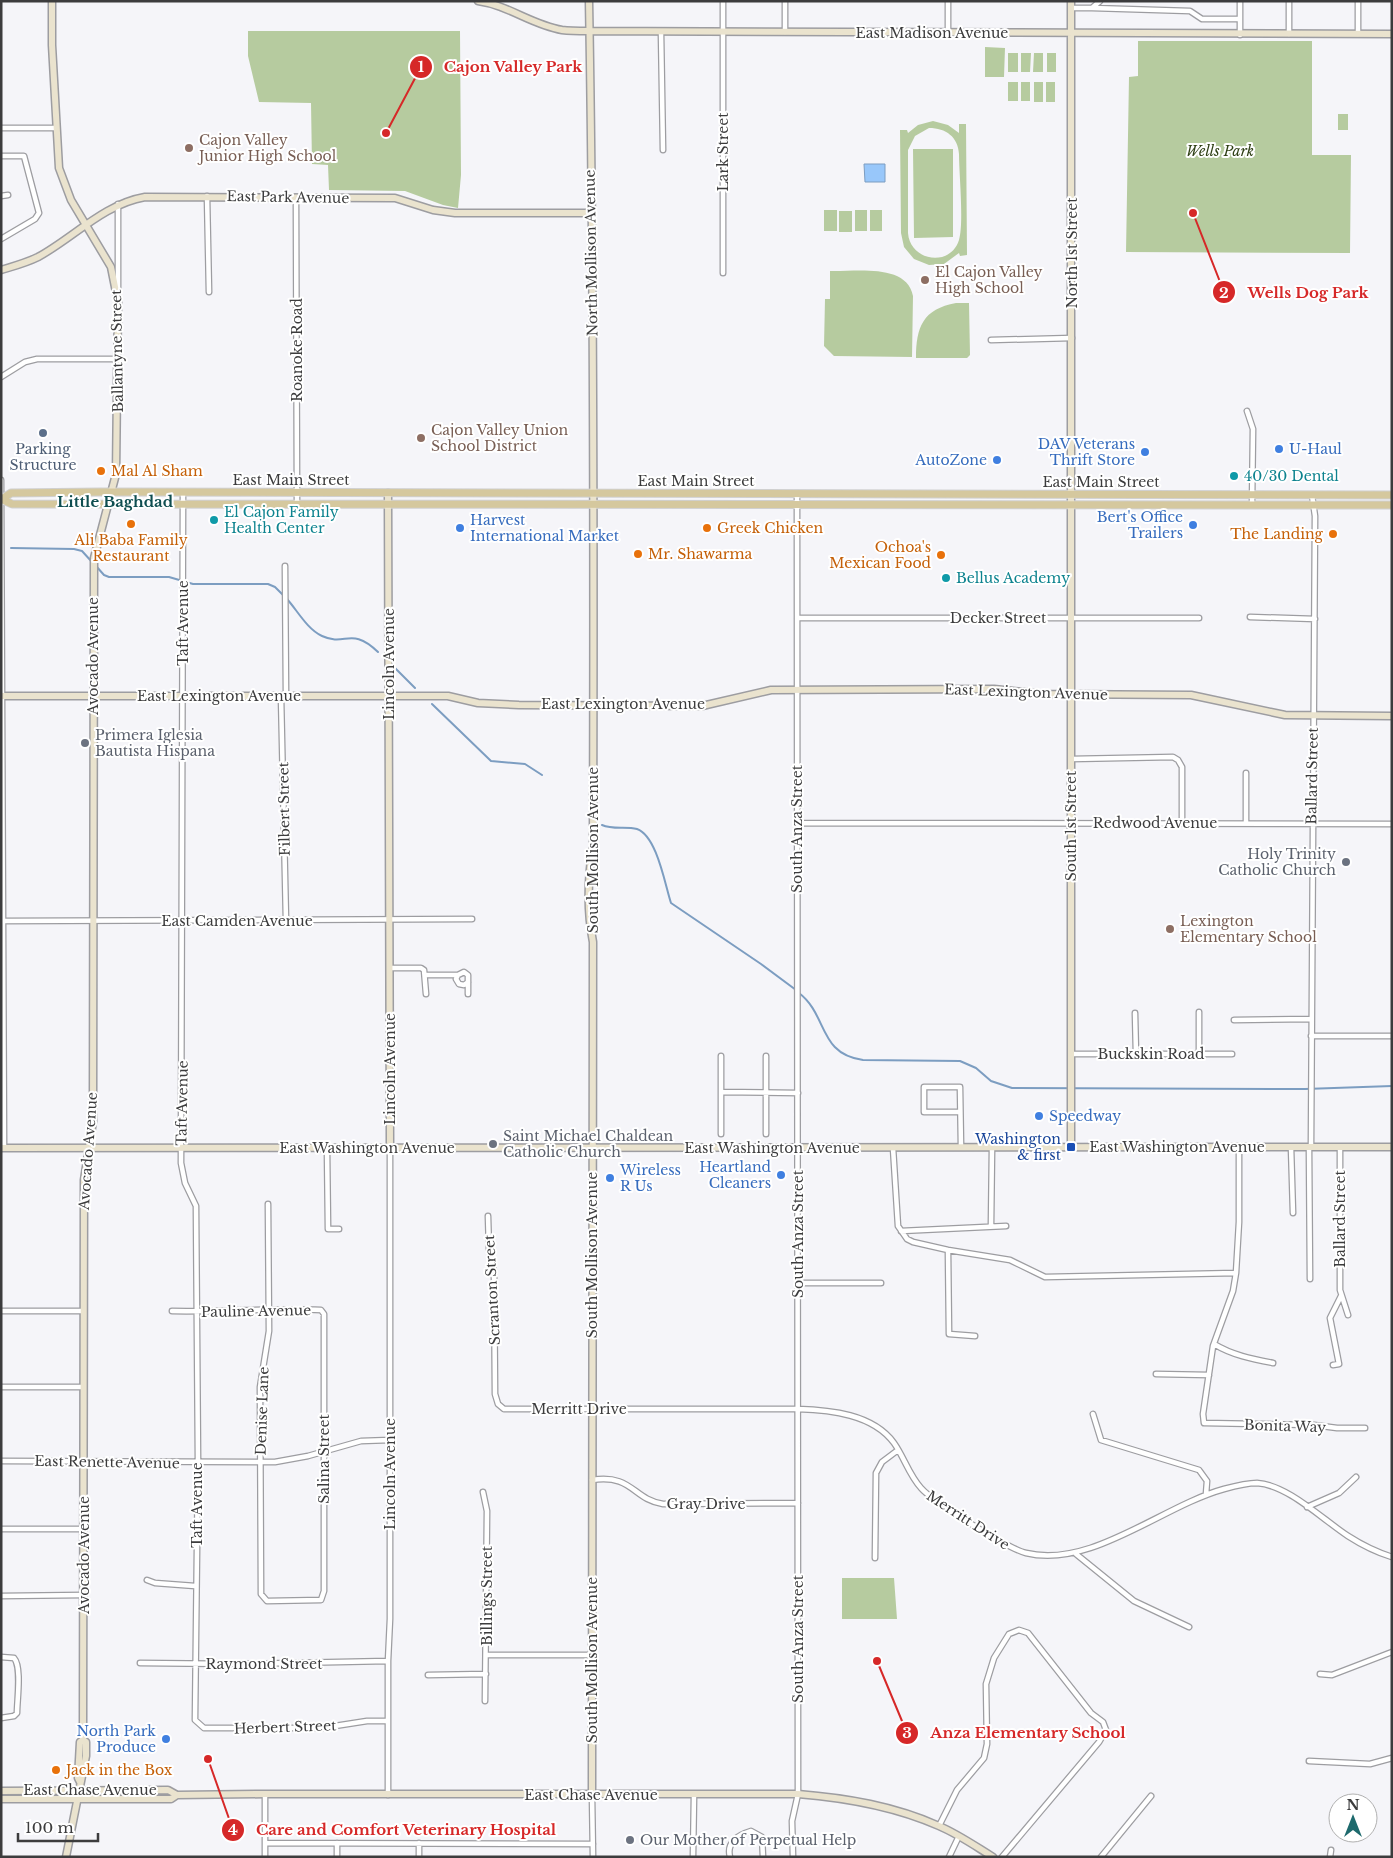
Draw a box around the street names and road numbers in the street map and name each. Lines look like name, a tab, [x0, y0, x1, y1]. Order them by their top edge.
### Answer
street label: East Madison Avenue	[856, 24, 1008, 42]
street label: Lark Street	[714, 112, 732, 192]
street label: North Mollison Avenue	[581, 169, 601, 337]
street label: East Park Avenue	[227, 187, 349, 207]
street label: North 1st Street	[1063, 197, 1081, 309]
street label: Ballantyne Street	[107, 289, 127, 413]
street label: Roanoke Road	[288, 297, 306, 402]
street label: East Main Street	[232, 471, 350, 489]
street label: East Main Street	[637, 472, 755, 490]
street label: East Main Street	[1042, 473, 1160, 491]
street label: Taft Avenue	[174, 580, 192, 666]
street label: Avocado Avenue	[84, 597, 102, 716]
street label: Lincoln Avenue	[380, 608, 398, 720]
street label: Decker Street	[950, 609, 1047, 627]
street label: East Lexington Avenue	[944, 680, 1108, 704]
street label: East Lexington Avenue	[137, 687, 301, 705]
street label: East Lexington Avenue	[541, 695, 705, 713]
street label: Ballard Street	[1302, 726, 1322, 825]
street label: Filbert Street	[274, 761, 294, 856]
street label: South Anza Street	[788, 764, 806, 893]
street label: South Mollison Avenue	[584, 767, 602, 933]
street label: South 1st Street	[1062, 770, 1080, 881]
street label: Redwood Avenue	[1093, 814, 1217, 832]
street label: East Camden Avenue	[161, 912, 313, 930]
street label: Lincoln Avenue	[381, 1013, 399, 1125]
street label: Buckskin Road	[1098, 1045, 1205, 1063]
street label: Taft Avenue	[172, 1060, 192, 1146]
street label: Avocado Avenue	[75, 1091, 101, 1212]
street label: East Washington Avenue	[1089, 1138, 1265, 1156]
street label: East Washington Avenue	[279, 1139, 455, 1157]
street label: East Washington Avenue	[684, 1139, 860, 1157]
street label: South Anza Street	[789, 1169, 807, 1298]
street label: Ballard Street	[1331, 1170, 1349, 1268]
street label: South Mollison Avenue	[583, 1172, 601, 1338]
street label: Scranton Street	[480, 1233, 504, 1346]
street label: Pauline Avenue	[201, 1301, 311, 1321]
street label: Denise Lane	[251, 1366, 273, 1456]
street label: Merritt Drive	[531, 1400, 627, 1418]
street label: Salina Street	[315, 1414, 333, 1504]
street label: Bonita Way	[1244, 1416, 1326, 1436]
street label: Lincoln Avenue	[381, 1418, 399, 1530]
street label: East Renette Avenue	[34, 1452, 180, 1472]
street label: Taft Avenue	[188, 1462, 206, 1548]
street label: Merritt Drive	[923, 1486, 1013, 1554]
street label: Gray Drive	[667, 1495, 745, 1513]
street label: Avocado Avenue	[75, 1496, 93, 1615]
street label: Billings Street	[478, 1545, 496, 1646]
street label: South Anza Street	[789, 1574, 807, 1703]
street label: South Mollison Avenue	[583, 1577, 601, 1743]
street label: Raymond Street	[206, 1655, 323, 1673]
street label: Herbert Street	[233, 1716, 337, 1738]
street label: East Chase Avenue	[23, 1781, 157, 1799]
street label: East Chase Avenue	[524, 1786, 658, 1804]

